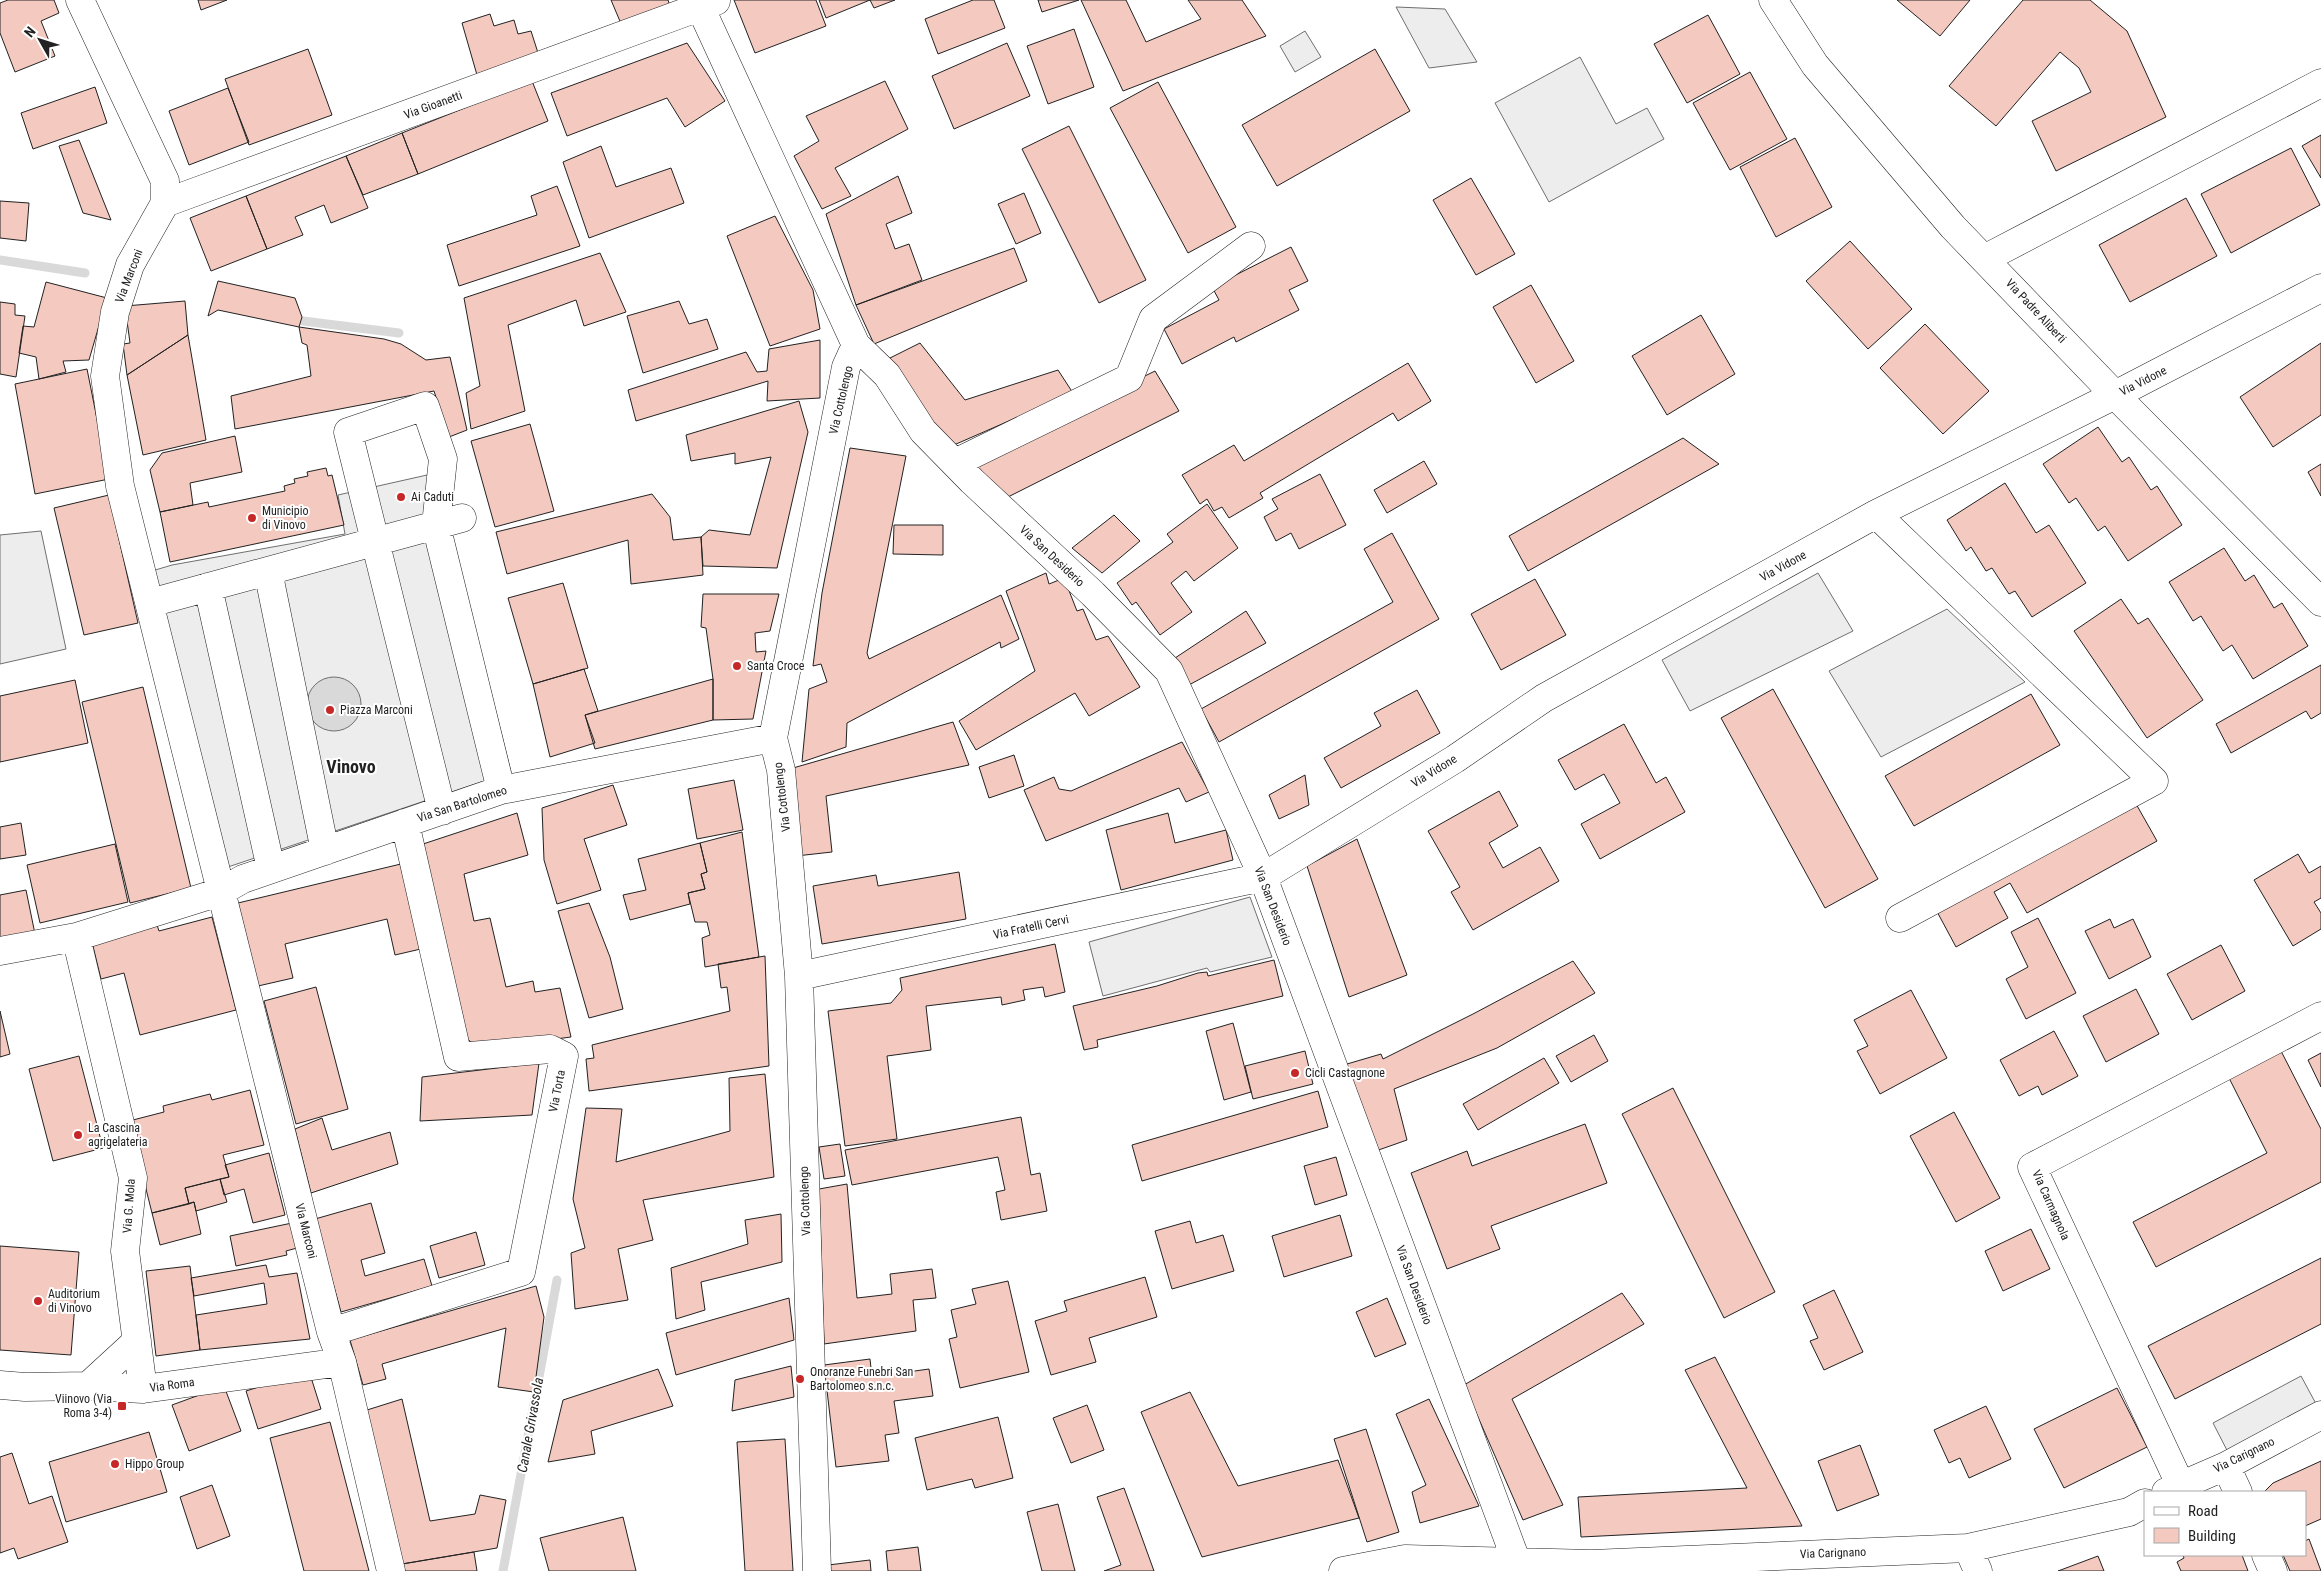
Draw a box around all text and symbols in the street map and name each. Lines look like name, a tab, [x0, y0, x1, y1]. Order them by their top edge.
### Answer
north arrow	[15, 15, 65, 65]
text: N	[21, 23, 39, 40]
street label: Via Gioanetti	[402, 88, 464, 122]
street label: Via Marconi	[112, 247, 146, 305]
street label: Via Padre Aliberti	[2003, 276, 2069, 346]
street label: Via Vidone	[2117, 363, 2169, 399]
street label: Via Cottolengo	[826, 364, 856, 436]
place label: Ai Caduti	[411, 490, 454, 504]
marker: Ai Caduti	[395, 491, 407, 503]
place label: Municipio di Vinovo	[262, 504, 308, 532]
marker: Municipio di Vinovo	[246, 512, 258, 524]
street label: Via San Desiderio	[1017, 522, 1087, 590]
street label: Via Vidone	[1757, 547, 1809, 584]
place label: Santa Croce	[747, 659, 805, 673]
marker: Santa Croce	[731, 660, 743, 672]
place label: Piazza Marconi	[340, 703, 413, 717]
marker: Piazza Marconi	[324, 704, 336, 716]
street label: Via Vidone	[1409, 751, 1460, 790]
district label: Vinovo	[326, 756, 376, 777]
street label: Via Cottolengo	[771, 761, 793, 833]
street label: Via San Bartolomeo	[415, 783, 509, 825]
street label: Via San Desiderio	[1252, 865, 1294, 947]
street label: Via Fratelli Cervi	[992, 912, 1070, 942]
place label: Cicli Castagnone	[1305, 1066, 1385, 1080]
marker: Cicli Castagnone	[1289, 1067, 1301, 1079]
street label: Via Torta	[546, 1068, 568, 1113]
place label: La Cascina agrigelateria	[88, 1121, 148, 1149]
marker: La Cascina agrigelateria	[72, 1129, 84, 1141]
street label: Via Cottolengo	[797, 1166, 813, 1236]
street label: Via Carmagnola	[2029, 1168, 2073, 1242]
street label: Via G. Mola	[120, 1178, 138, 1234]
street label: Via Marconi	[292, 1202, 320, 1260]
street label: Via San Desiderio	[1393, 1243, 1435, 1327]
place label: Auditorium di Vinovo	[48, 1287, 100, 1315]
marker: Auditorium di Vinovo	[32, 1295, 44, 1307]
place label: Onoranze Funebri San Bartolomeo s.n.c.	[810, 1365, 914, 1393]
marker: Onoranze Funebri San Bartolomeo s.n.c.	[794, 1373, 806, 1385]
street label: Via Roma	[149, 1375, 196, 1395]
water label: Canale Grivassola	[514, 1376, 546, 1474]
place label: Viinovo (Via Roma 3-4)	[55, 1392, 112, 1420]
marker: Viinovo (Via Roma 3-4)	[116, 1400, 128, 1412]
street label: Via Carignano	[2211, 1434, 2277, 1476]
place label: Hippo Group	[125, 1457, 184, 1471]
marker: Hippo Group	[109, 1458, 121, 1470]
legend	[2144, 1491, 2306, 1556]
text: Road	[2188, 1502, 2218, 1520]
text: Building	[2188, 1527, 2236, 1545]
street label: Via Carignano	[1800, 1545, 1866, 1561]

